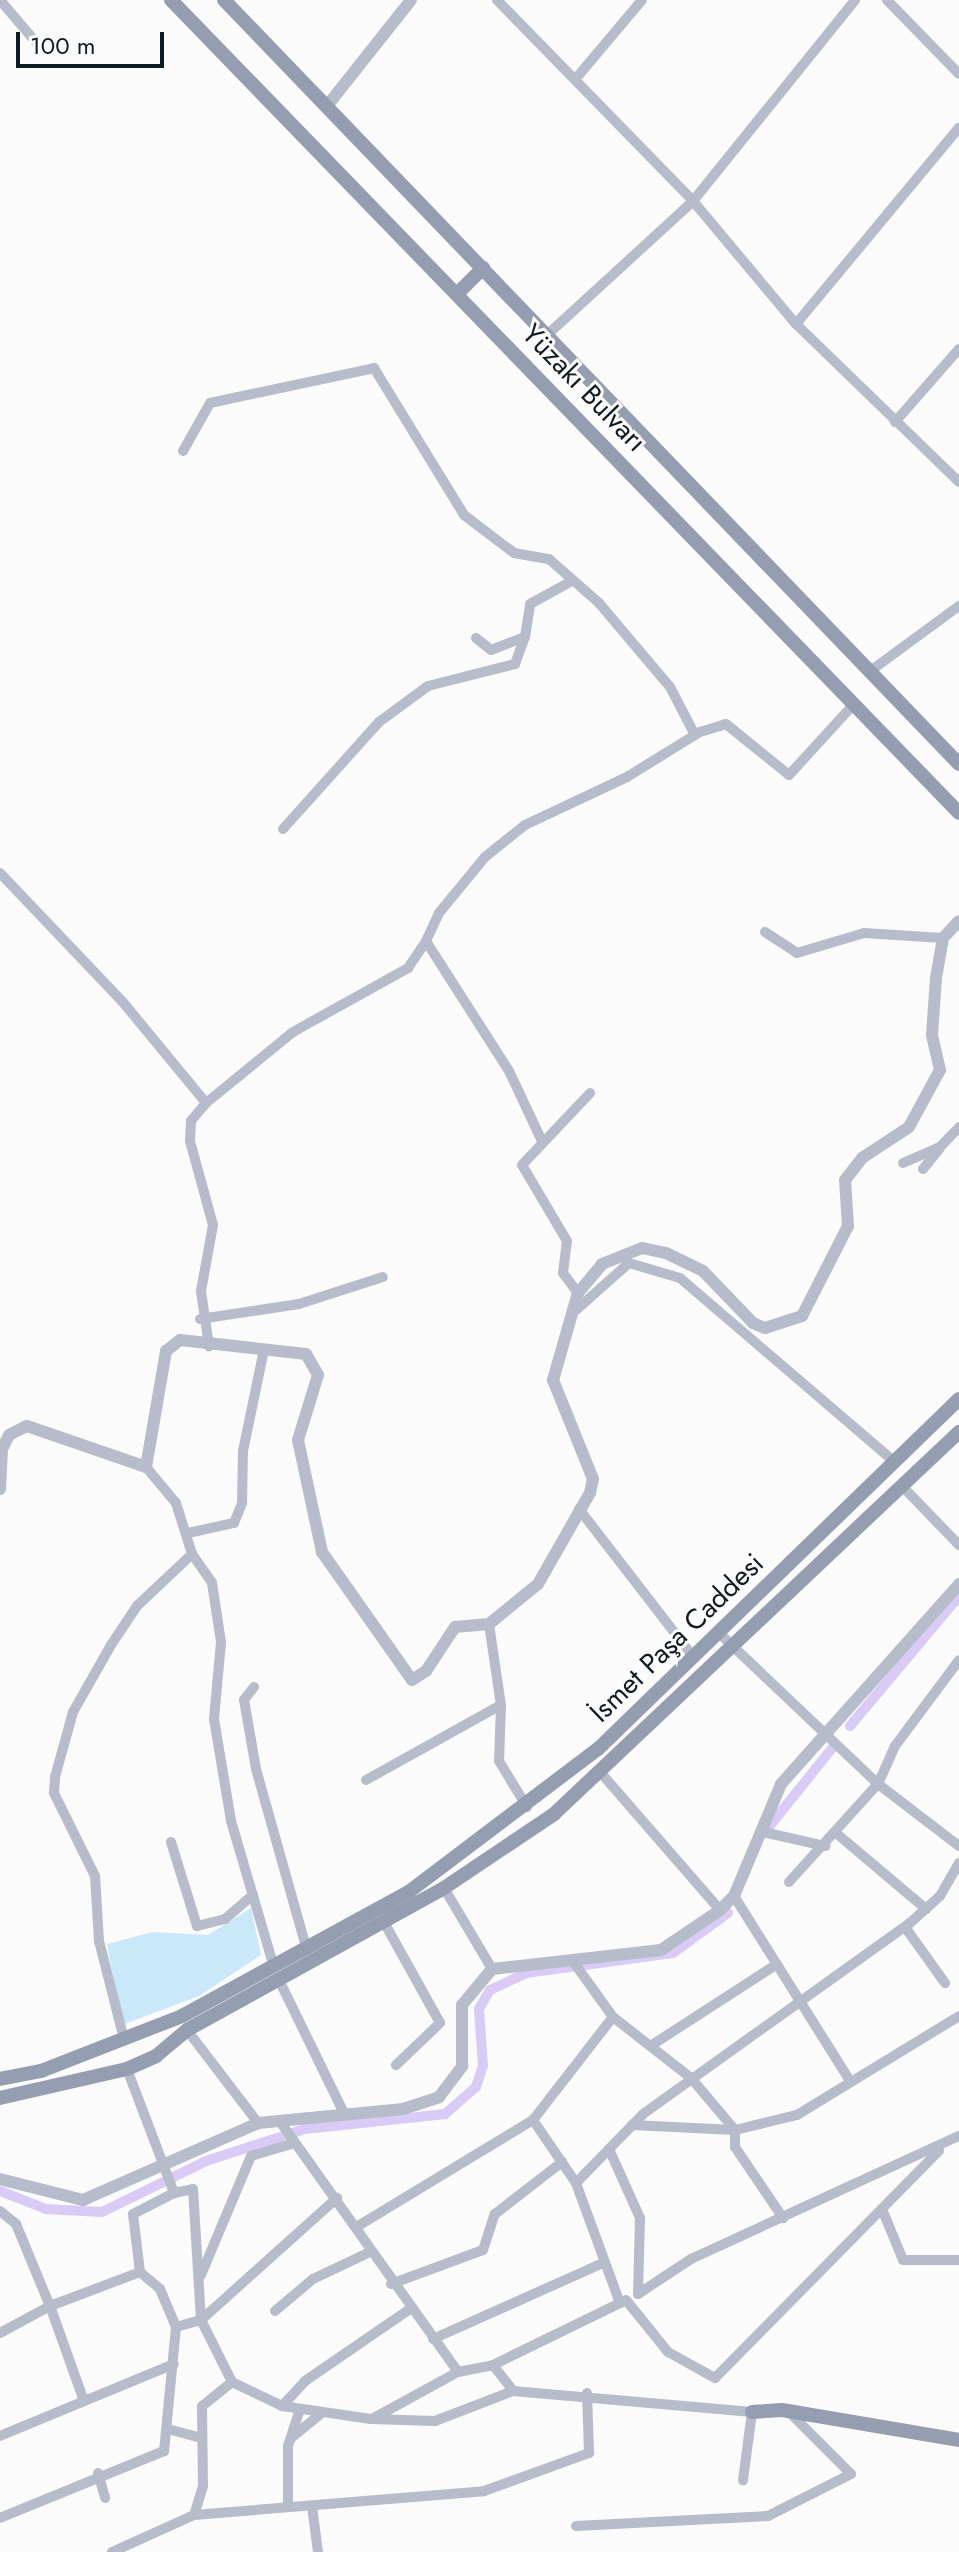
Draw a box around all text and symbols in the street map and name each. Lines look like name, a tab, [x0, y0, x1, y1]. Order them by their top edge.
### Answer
scale bar	[20, 16, 168, 66]
text: 100 m	[30, 28, 96, 63]
street label: Yüzakı Bulvarı	[515, 317, 653, 459]
street label: İsmet Paşa Caddesi	[583, 1547, 771, 1729]

